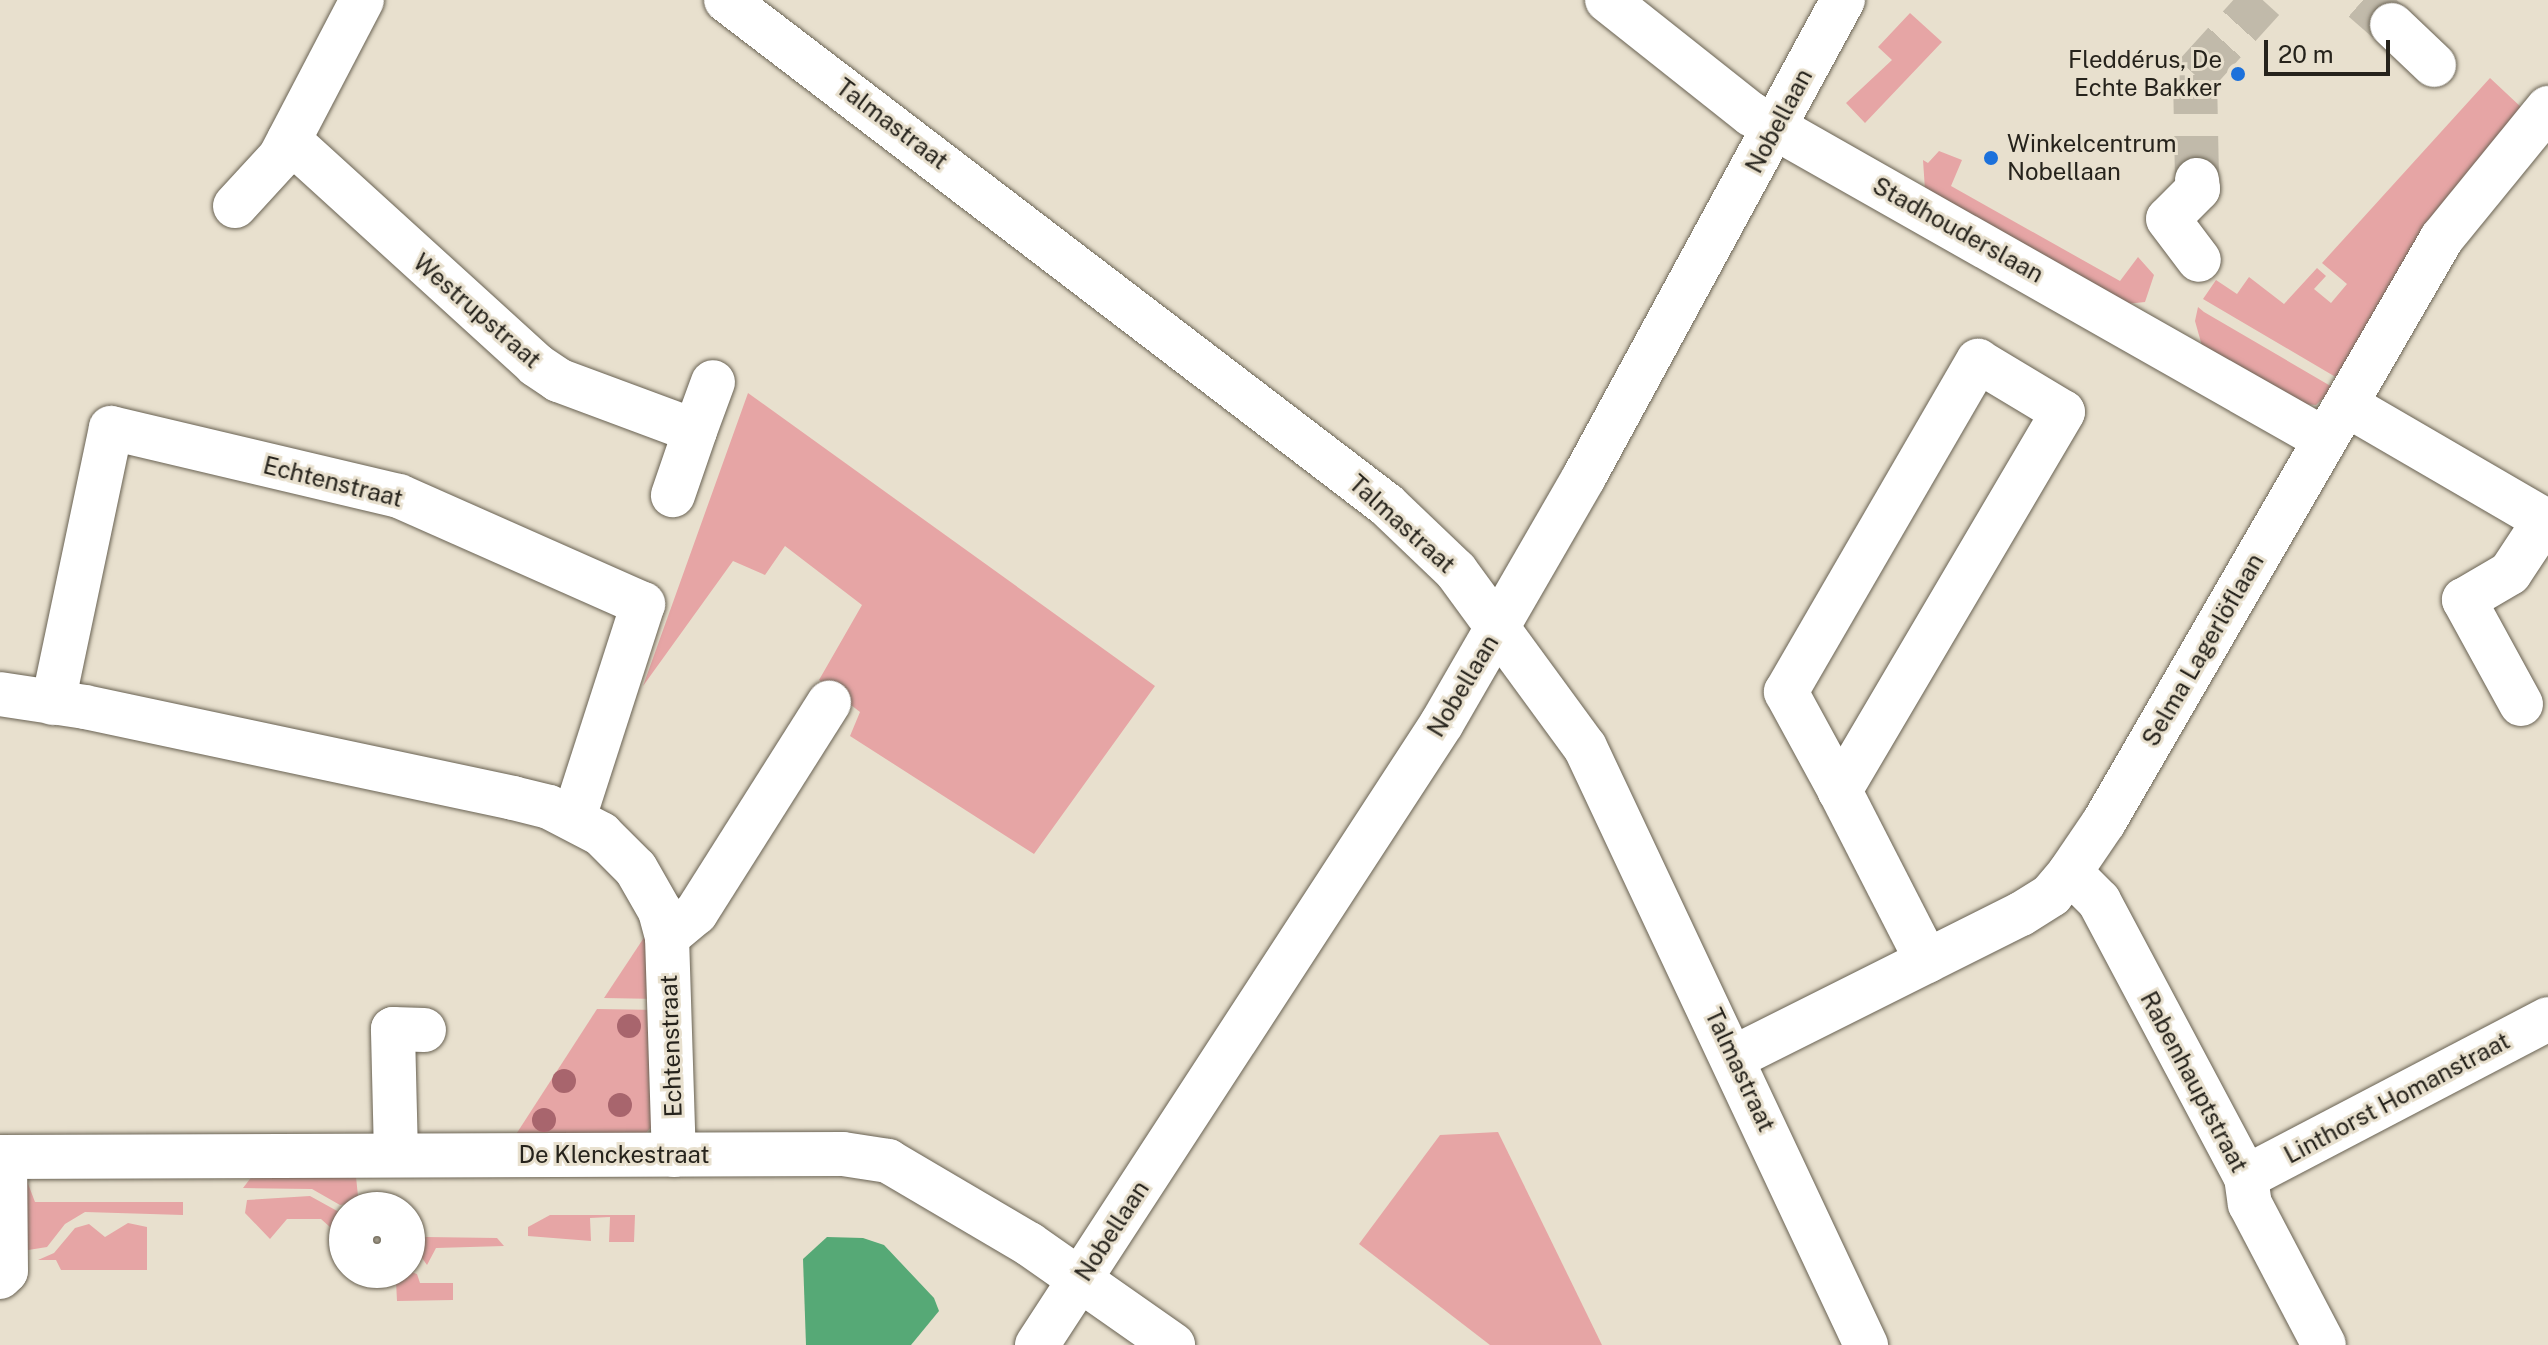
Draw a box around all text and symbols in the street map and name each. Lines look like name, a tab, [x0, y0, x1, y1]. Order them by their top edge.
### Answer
scale bar	[2268, 24, 2394, 74]
text: 20 m	[2278, 40, 2334, 68]
place label: Fleddérus, De Echte Bakker	[2068, 46, 2222, 102]
street label: Nobellaan	[1740, 64, 1818, 178]
marker: Fleddérus, De Echte Bakker	[2229, 65, 2247, 83]
street label: Talmastraat	[830, 73, 954, 175]
place label: Winkelcentrum Nobellaan	[2007, 130, 2176, 186]
marker: Winkelcentrum Nobellaan	[1982, 149, 2000, 167]
street label: Stadhouderslaan	[1868, 171, 2048, 289]
street label: Westrupstraat	[407, 248, 547, 374]
street label: Echtenstraat	[260, 451, 406, 513]
street label: Talmastraat	[1343, 469, 1461, 579]
street label: Selma Lagerlöflaan	[2136, 549, 2270, 751]
street label: Nobellaan	[1421, 630, 1505, 742]
street label: Echtenstraat	[654, 974, 688, 1118]
street label: Rabenhauptstraat	[2134, 987, 2254, 1177]
street label: Talmastraat	[1699, 1004, 1781, 1136]
street label: Linthorst Homanstraat	[2279, 1026, 2515, 1170]
street label: De Klenckestraat	[518, 1141, 710, 1169]
street label: Nobellaan	[1069, 1175, 1155, 1287]

